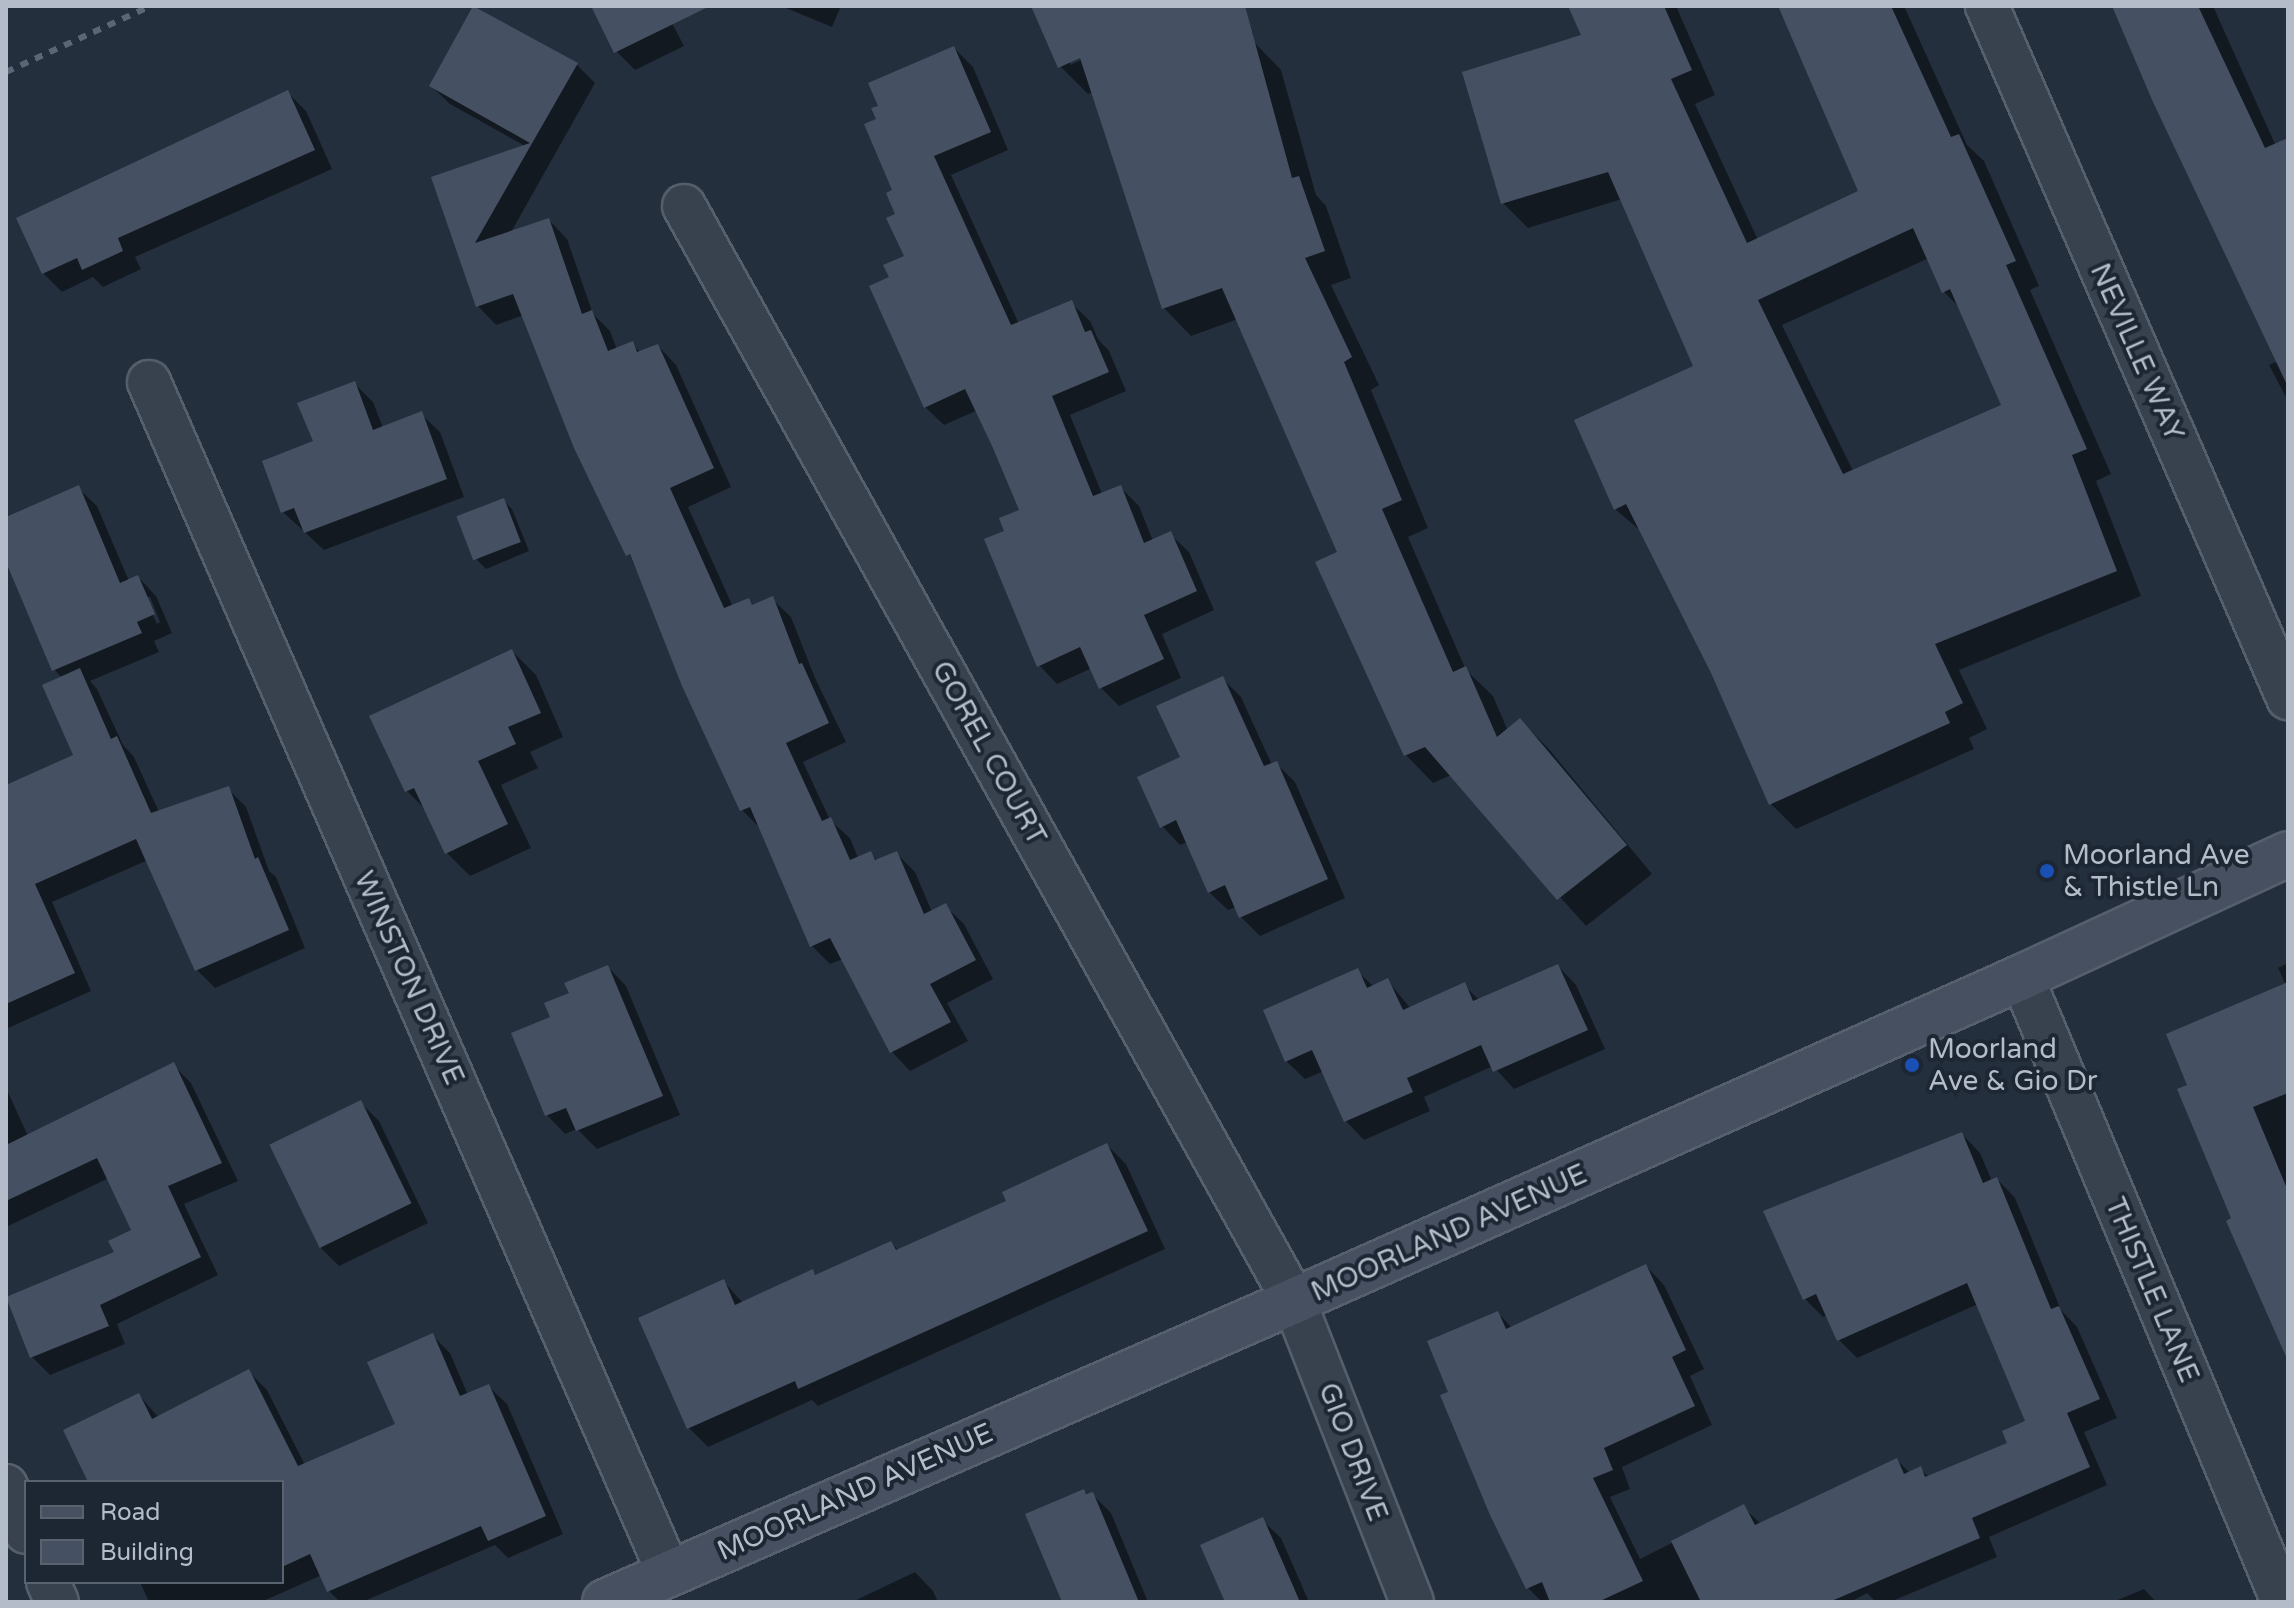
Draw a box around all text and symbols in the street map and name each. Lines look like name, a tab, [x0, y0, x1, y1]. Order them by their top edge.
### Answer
street label: NEVILLE WAY	[2083, 258, 2191, 446]
street label: GOREL COURT	[925, 655, 1053, 851]
place label: Moorland Ave & Thistle Ln	[2063, 838, 2250, 904]
marker: Moorland Ave & Thistle Ln	[2038, 862, 2056, 880]
street label: WINSTON DRIVE	[347, 866, 471, 1090]
place label: Moorland Ave & Gio Dr	[1928, 1032, 2097, 1098]
marker: Moorland Ave & Gio Dr	[1903, 1056, 1921, 1074]
street label: MOORLAND AVENUE	[1306, 1157, 1592, 1309]
street label: THISTLE LANE	[2098, 1193, 2206, 1387]
street label: GIO DRIVE	[1311, 1378, 1395, 1526]
street label: MOORLAND AVENUE	[712, 1416, 998, 1568]
legend	[24, 1480, 284, 1584]
text: Road	[100, 1498, 160, 1527]
text: Building	[100, 1538, 194, 1567]

